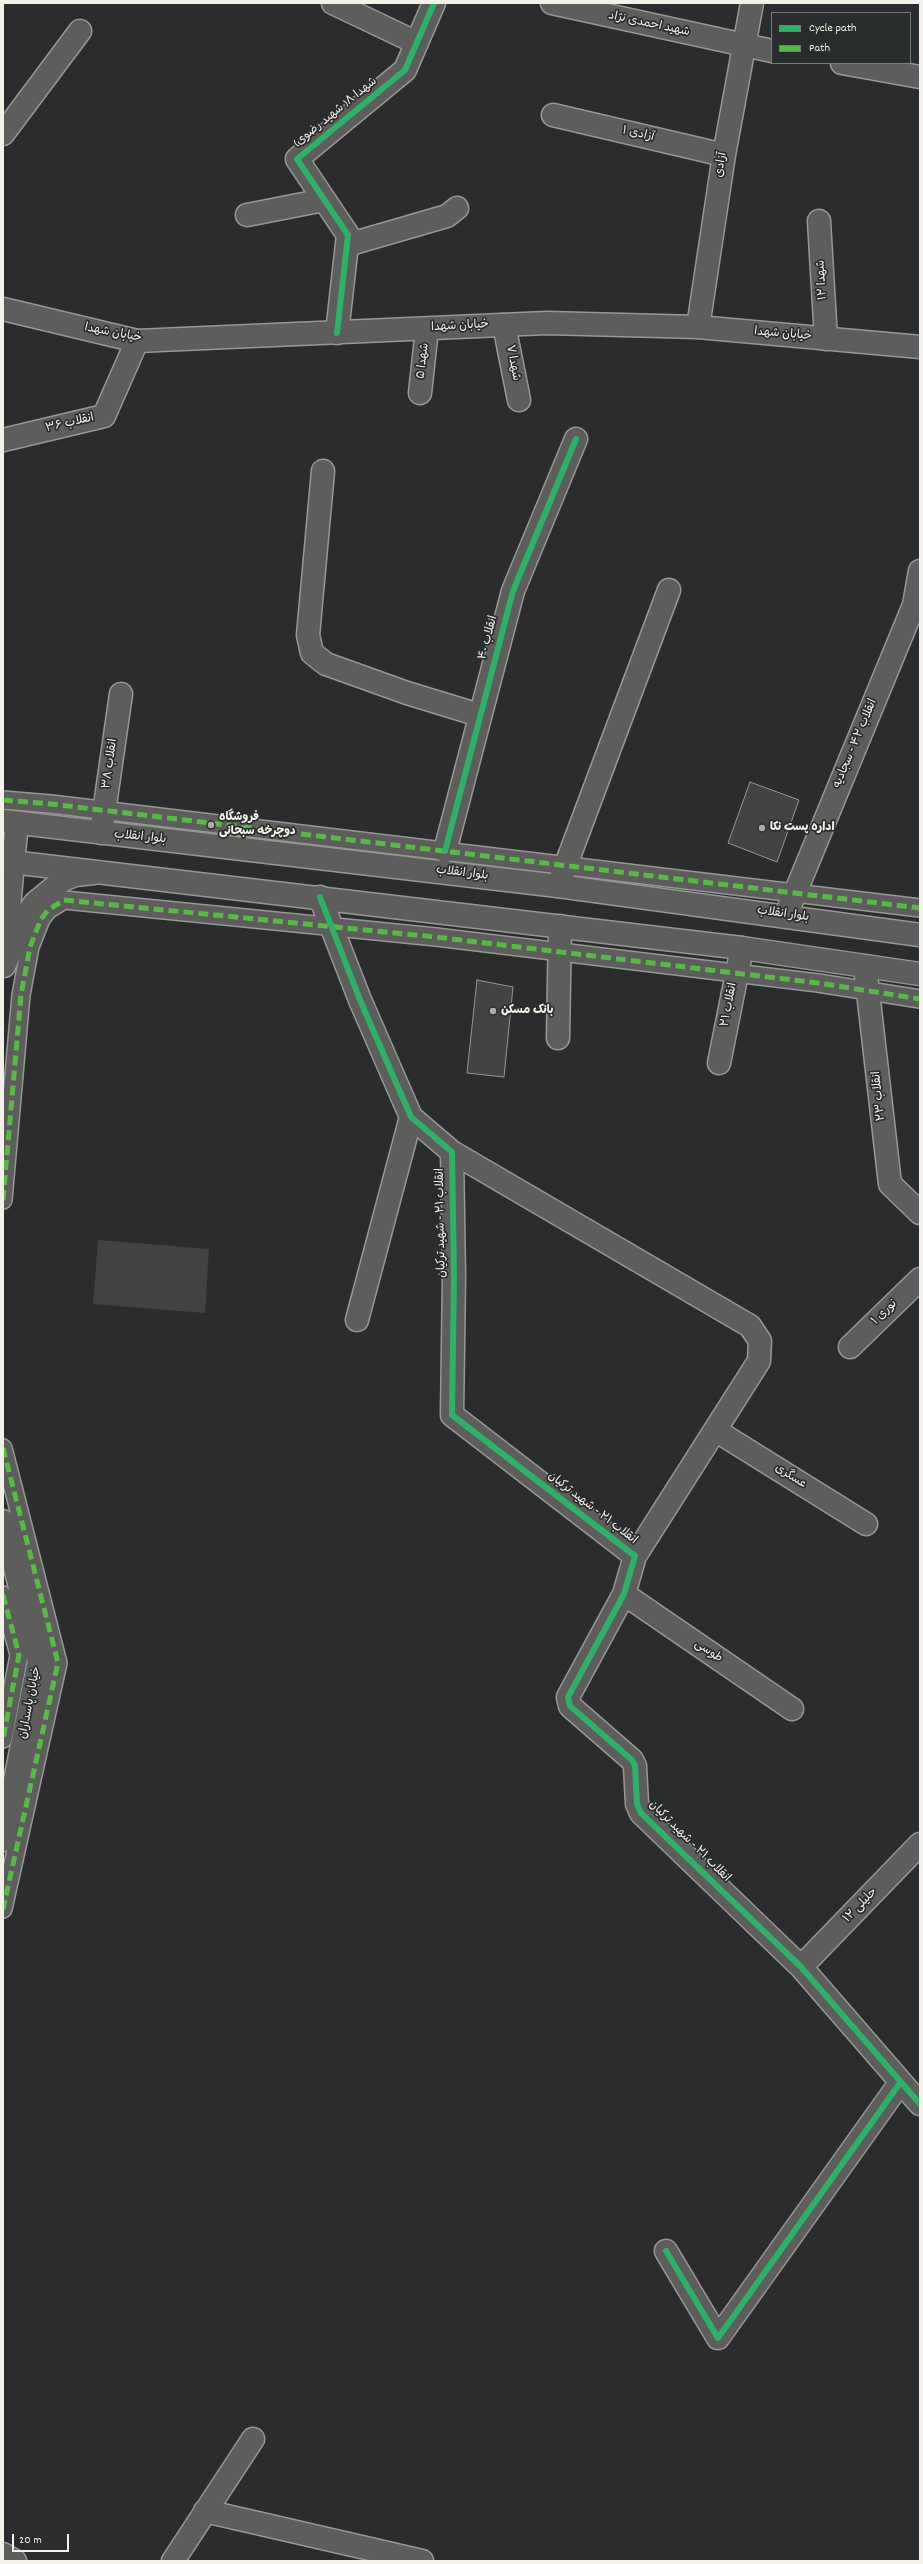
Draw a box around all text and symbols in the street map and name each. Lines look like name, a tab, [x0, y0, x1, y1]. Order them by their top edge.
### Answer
street label: شهید احمدی نژاد	[607, 9, 691, 41]
legend	[771, 12, 911, 64]
text: Cycle path	[809, 20, 857, 37]
text: Path	[809, 40, 830, 57]
street label: شهدا ۸( شهید رضوی)	[291, 75, 381, 151]
street label: آزادی ۱	[621, 124, 655, 146]
street label: آزادی	[713, 151, 731, 179]
street label: شهدا ۱۲	[815, 259, 831, 301]
street label: خیابان شهدا	[431, 318, 489, 336]
street label: خیابان شهدا	[83, 321, 143, 347]
street label: خیابان شهدا	[754, 325, 812, 345]
street label: شهدا ۵	[415, 342, 433, 380]
street label: شهدا ۷	[501, 344, 523, 382]
street label: انقلاب ۳۶	[44, 411, 96, 437]
street label: انقلاب ۴۰	[476, 614, 502, 662]
street label: انقلاب ۴۲ - سجادیه	[831, 697, 881, 791]
street label: انقلاب ۳۸	[100, 738, 122, 790]
place label: فروشگاه دوچرخه سبحانی	[219, 811, 296, 839]
marker: فروشگاه دوچرخه سبحانی	[206, 820, 216, 830]
place label: اداره پست نکا	[770, 821, 834, 835]
marker: اداره پست نکا	[757, 823, 767, 833]
street label: بلوار انقلاب	[113, 828, 167, 848]
street label: بلوار انقلاب	[435, 864, 489, 884]
street label: بلوار انقلاب	[756, 904, 810, 926]
street label: انقلاب ۲۱	[719, 982, 741, 1028]
place label: بانک مسکن	[501, 1004, 554, 1018]
marker: بانک مسکن	[488, 1006, 498, 1016]
street label: انقلاب ۲۳	[870, 1070, 890, 1122]
street label: انقلاب ۲۱ - شهید ترکیان	[434, 1168, 450, 1278]
street label: نوری ۱	[869, 1297, 901, 1329]
street label: عسگری	[771, 1462, 809, 1492]
street label: انقلاب ۲۱ - شهید ترکیان	[544, 1470, 640, 1548]
street label: طوسی	[691, 1637, 725, 1667]
street label: خیابان پاسداران	[17, 1666, 45, 1740]
street label: انقلاب ۲۱ - شهید ترکیان	[645, 1798, 733, 1886]
street label: حلیلی ۱۲	[841, 1886, 881, 1926]
scale bar	[14, 2526, 71, 2552]
text: 20 m	[19, 2532, 42, 2549]

